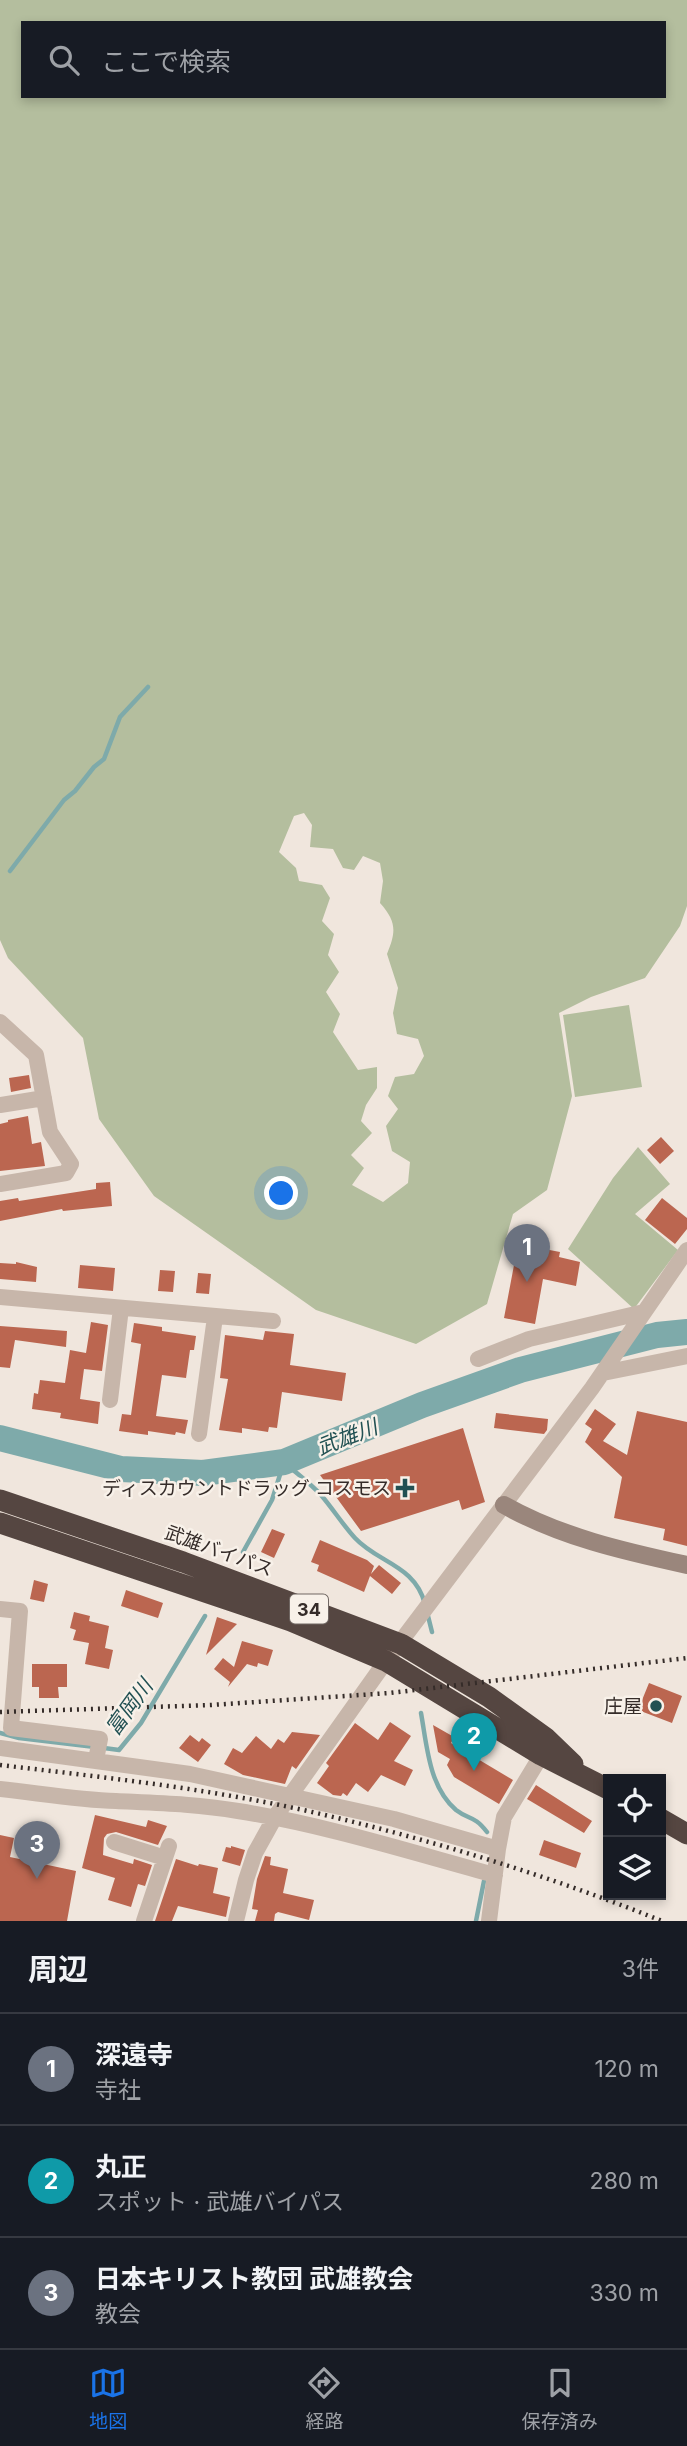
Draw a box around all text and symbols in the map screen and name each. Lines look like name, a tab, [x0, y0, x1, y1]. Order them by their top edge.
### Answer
search box	[21, 21, 666, 98]
icon: search	[45, 41, 83, 79]
text: ここで検索	[101, 46, 231, 77]
your location	[264, 1176, 298, 1210]
pin: 1	[504, 1224, 550, 1282]
water label: 武雄川	[313, 1413, 383, 1460]
place label: ディスカウントドラッグ コスモス	[102, 1477, 391, 1500]
marker: ディスカウントドラッグ コスモス	[397, 1480, 413, 1496]
street label: 武雄バイパス	[162, 1521, 276, 1581]
road number: 34	[290, 1594, 328, 1624]
water label: 富岡川	[100, 1673, 159, 1740]
place label: 庄屋	[604, 1695, 642, 1718]
marker: 庄屋	[648, 1698, 664, 1714]
pin: 2	[451, 1713, 497, 1771]
map controls	[603, 1774, 666, 1900]
button: locate	[603, 1774, 666, 1837]
pin: 3	[14, 1821, 60, 1879]
button: layers	[603, 1837, 666, 1900]
text: 周辺	[28, 1951, 88, 1987]
text: 3件	[622, 1955, 659, 1983]
text: 深遠寺	[95, 2039, 173, 2070]
text: 1	[46, 2055, 56, 2083]
text: 120 m	[594, 2055, 659, 2083]
text: 寺社	[95, 2076, 141, 2104]
text: 丸正	[95, 2151, 147, 2182]
text: 2	[44, 2167, 58, 2195]
text: 280 m	[590, 2167, 659, 2195]
text: スポット · 武雄バイパス	[95, 2188, 344, 2216]
text: 日本キリスト教団 武雄教会	[95, 2263, 413, 2294]
text: 3	[44, 2279, 58, 2307]
text: 330 m	[589, 2279, 659, 2307]
text: 教会	[95, 2300, 141, 2328]
tab: 地図	[89, 2364, 127, 2433]
tab: 経路	[305, 2364, 344, 2433]
tab: 保存済み	[522, 2364, 598, 2433]

